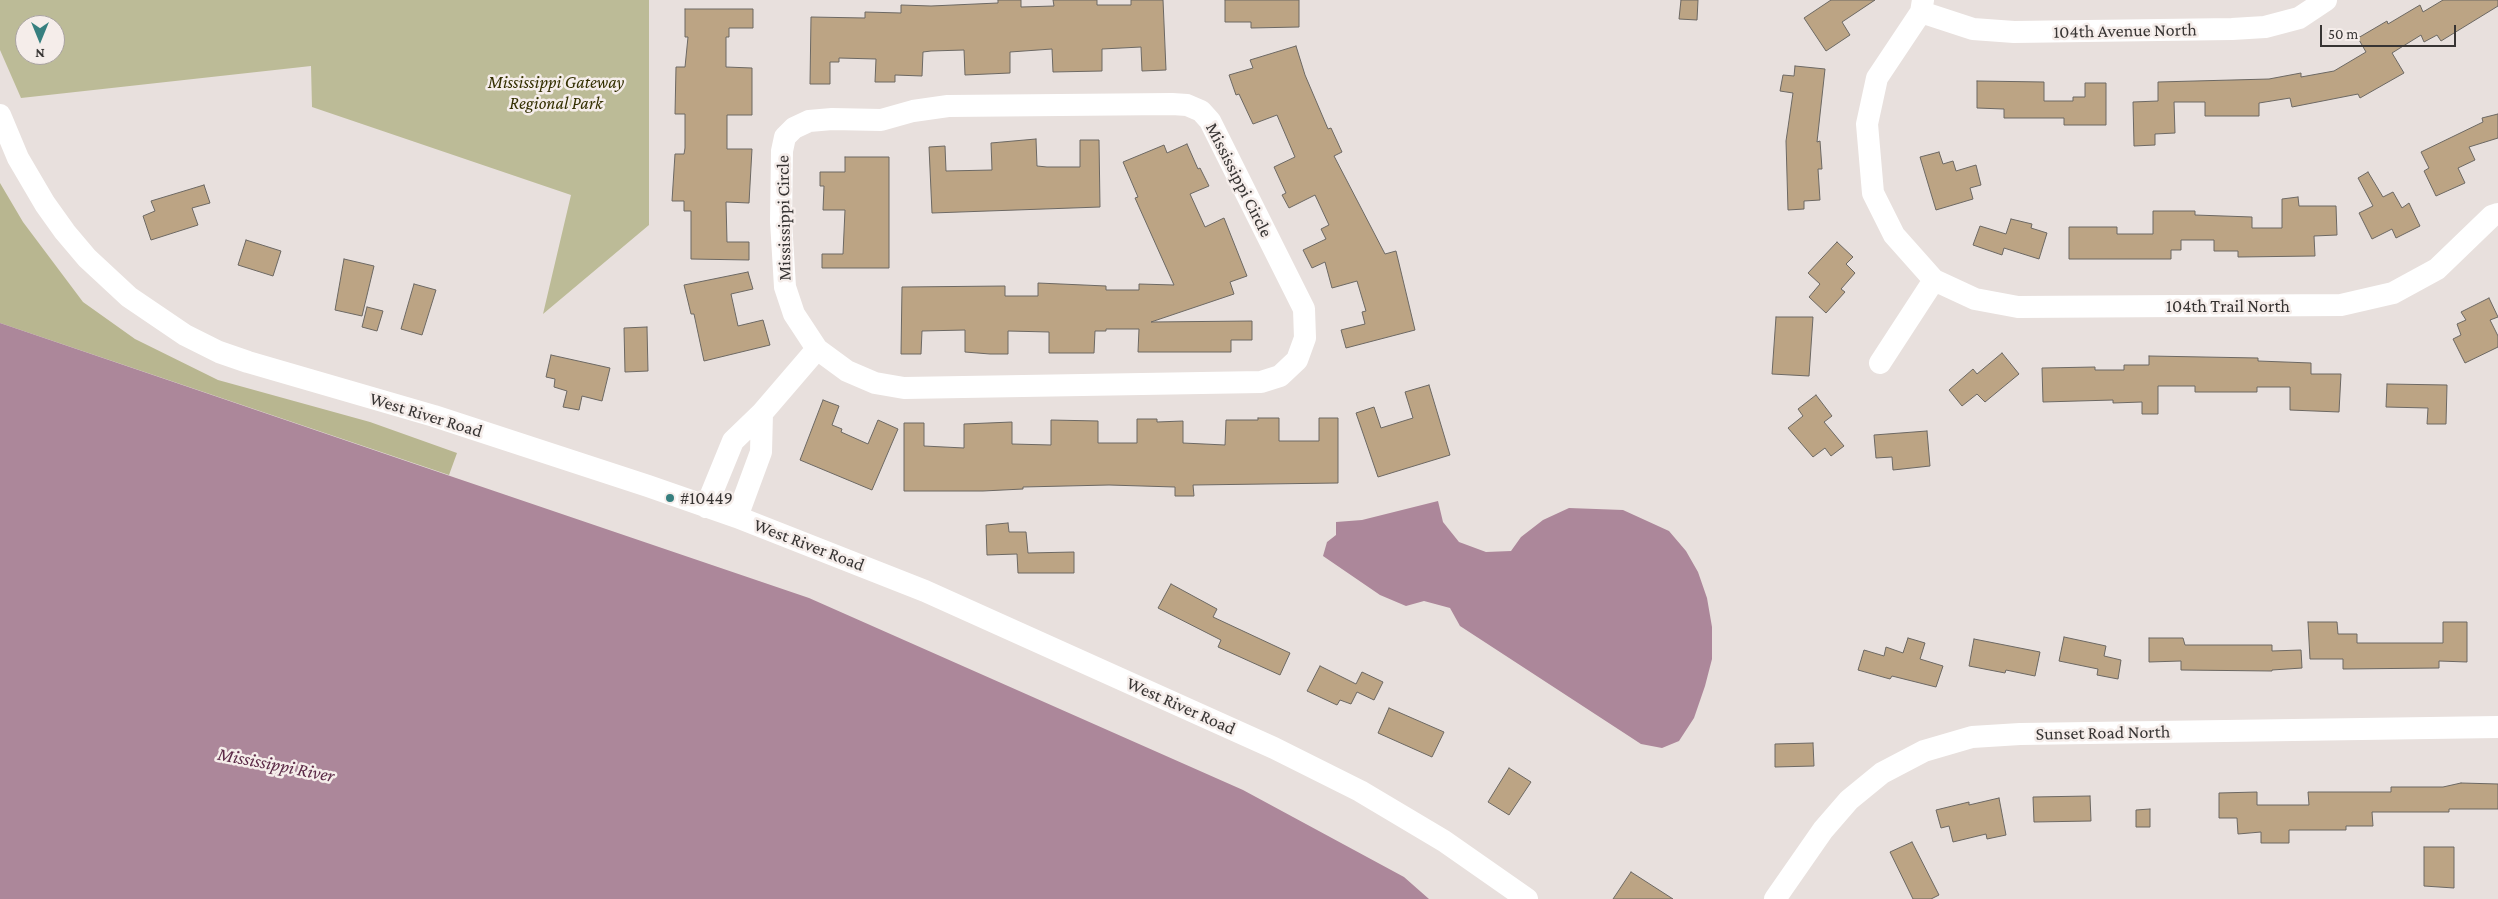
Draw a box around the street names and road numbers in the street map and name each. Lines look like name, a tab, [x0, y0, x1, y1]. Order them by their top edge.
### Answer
street label: 104th Avenue North	[2053, 19, 2197, 43]
street label: Mississippi Circle	[1201, 119, 1277, 241]
street label: Mississippi Circle	[772, 155, 796, 281]
street label: 104th Trail North	[2166, 295, 2290, 317]
street label: West River Road	[367, 388, 485, 442]
street label: West River Road	[750, 514, 868, 576]
street label: West River Road	[1123, 672, 1239, 740]
street label: Sunset Road North	[2036, 721, 2170, 745]

